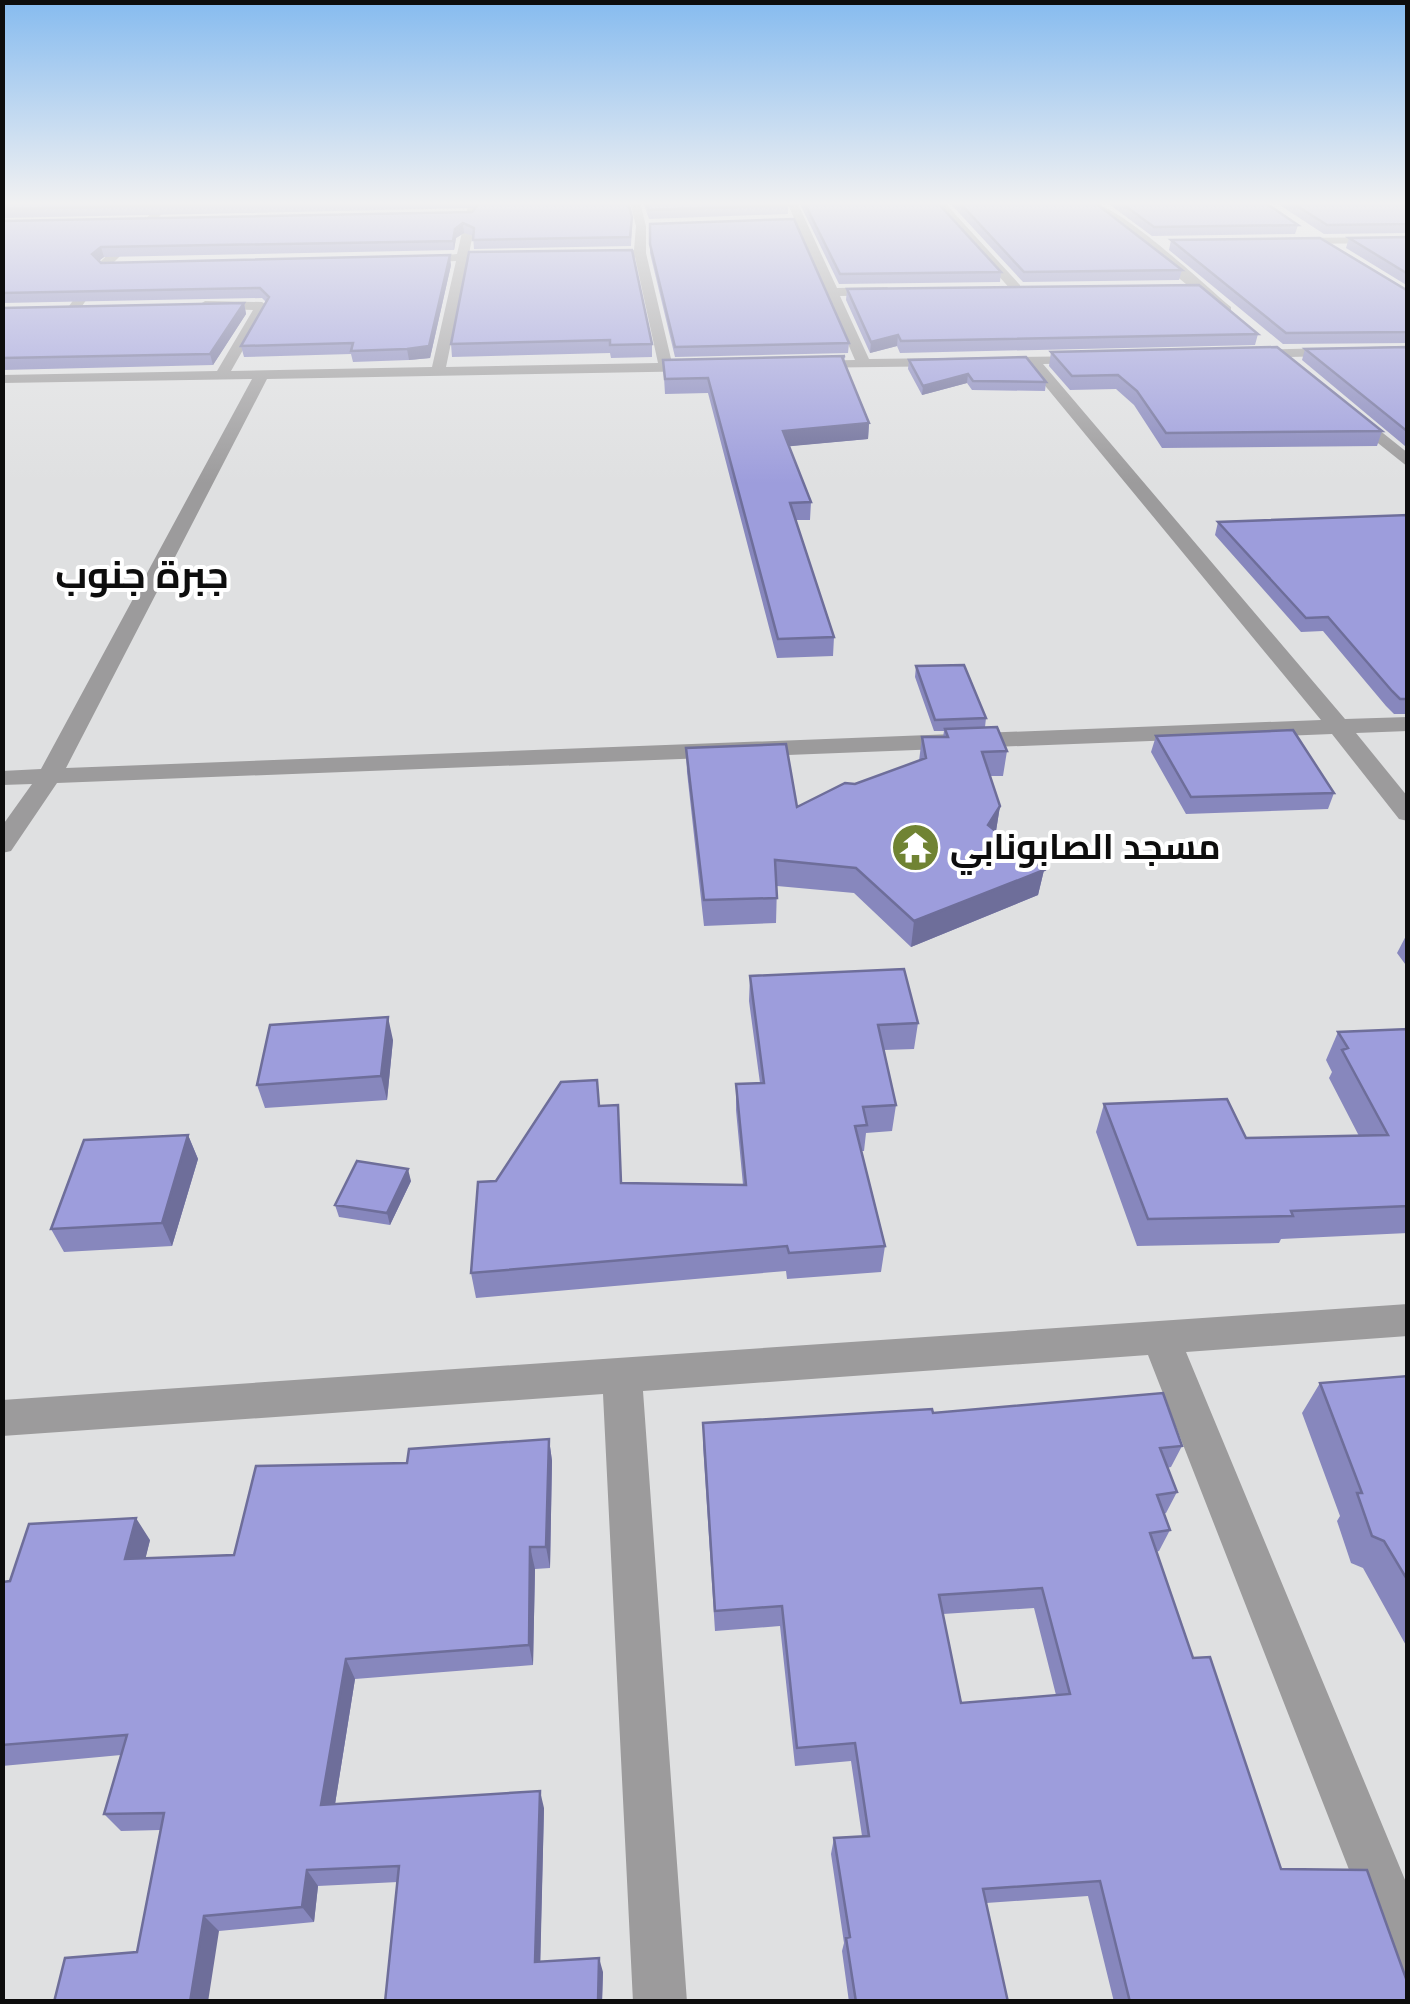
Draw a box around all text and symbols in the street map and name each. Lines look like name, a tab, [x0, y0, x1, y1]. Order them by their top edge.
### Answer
district label: جبرة جنوب	[55, 550, 229, 598]
temple icon: مسجد الصابونابي	[889, 821, 941, 873]
place label: مسجد الصابونابي	[950, 824, 1221, 875]

